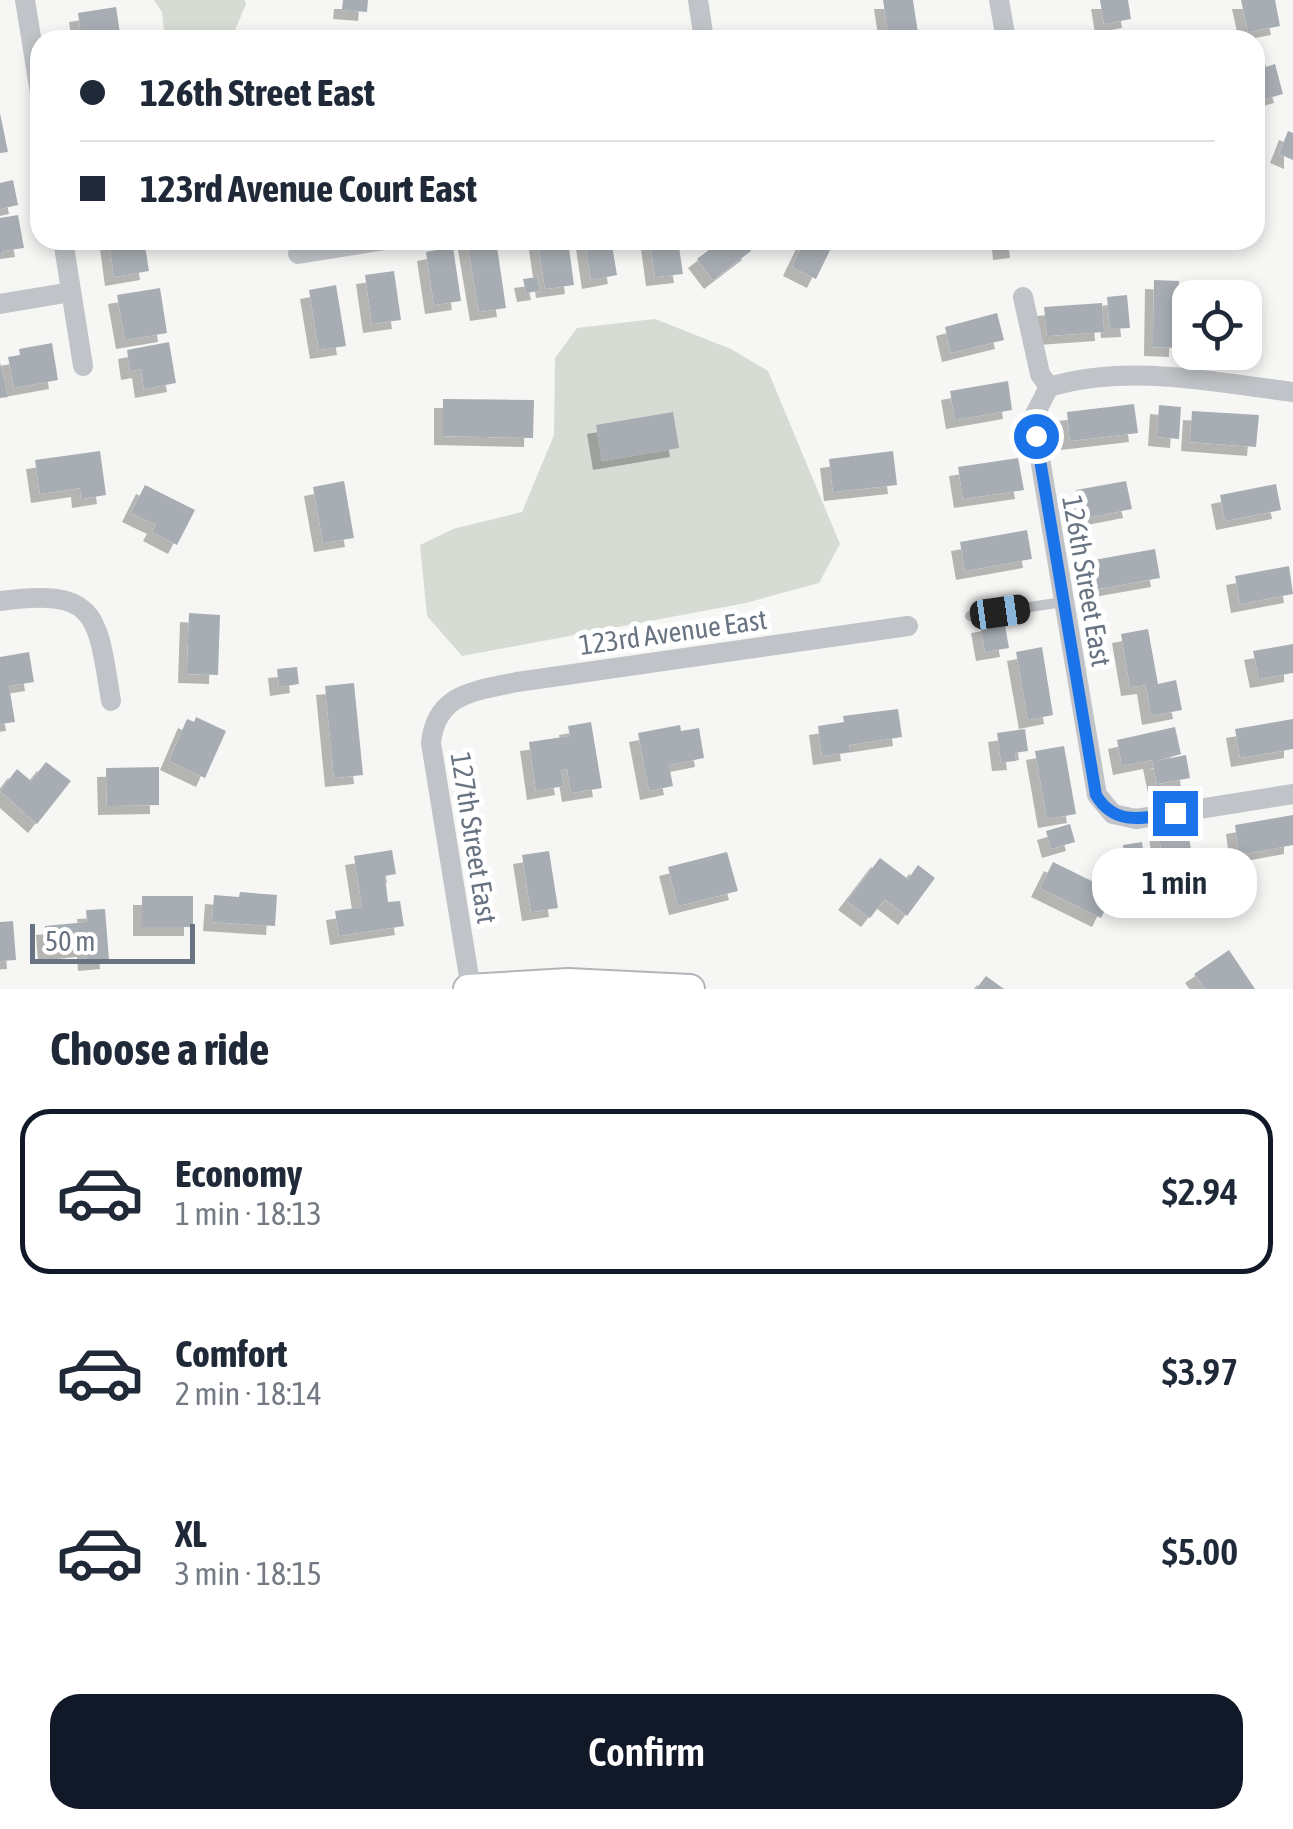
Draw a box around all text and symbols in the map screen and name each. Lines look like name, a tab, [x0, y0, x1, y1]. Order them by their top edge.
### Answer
text: 126th Street East	[140, 71, 375, 114]
text: 123rd Avenue Court East	[140, 167, 477, 210]
map controls	[1172, 280, 1262, 370]
button: locate	[1172, 280, 1262, 370]
route start	[1014, 414, 1059, 459]
street label: 126th Street East	[1056, 493, 1118, 669]
car	[968, 593, 1032, 631]
street label: 123rd Avenue East	[577, 603, 769, 661]
street label: 127th Street East	[445, 750, 503, 926]
route end	[1153, 791, 1198, 836]
callout: 1 min	[1092, 848, 1258, 918]
text: 1 min	[1142, 864, 1207, 901]
scale bar	[30, 919, 195, 964]
text: 50 m	[45, 925, 95, 957]
text: Choose a ride	[50, 1023, 269, 1075]
icon: car	[55, 1147, 145, 1237]
text: Economy	[175, 1152, 302, 1195]
text: $2.94	[1162, 1170, 1238, 1213]
text: 1 min · 18:13	[175, 1195, 322, 1232]
icon: car	[55, 1327, 145, 1417]
text: Comfort	[175, 1332, 287, 1375]
text: $3.97	[1162, 1350, 1238, 1393]
text: 2 min · 18:14	[175, 1375, 322, 1412]
icon: car	[55, 1507, 145, 1597]
text: XL	[175, 1512, 207, 1555]
text: $5.00	[1162, 1530, 1238, 1573]
text: 3 min · 18:15	[175, 1555, 322, 1592]
button: Confirm	[50, 1694, 1243, 1809]

